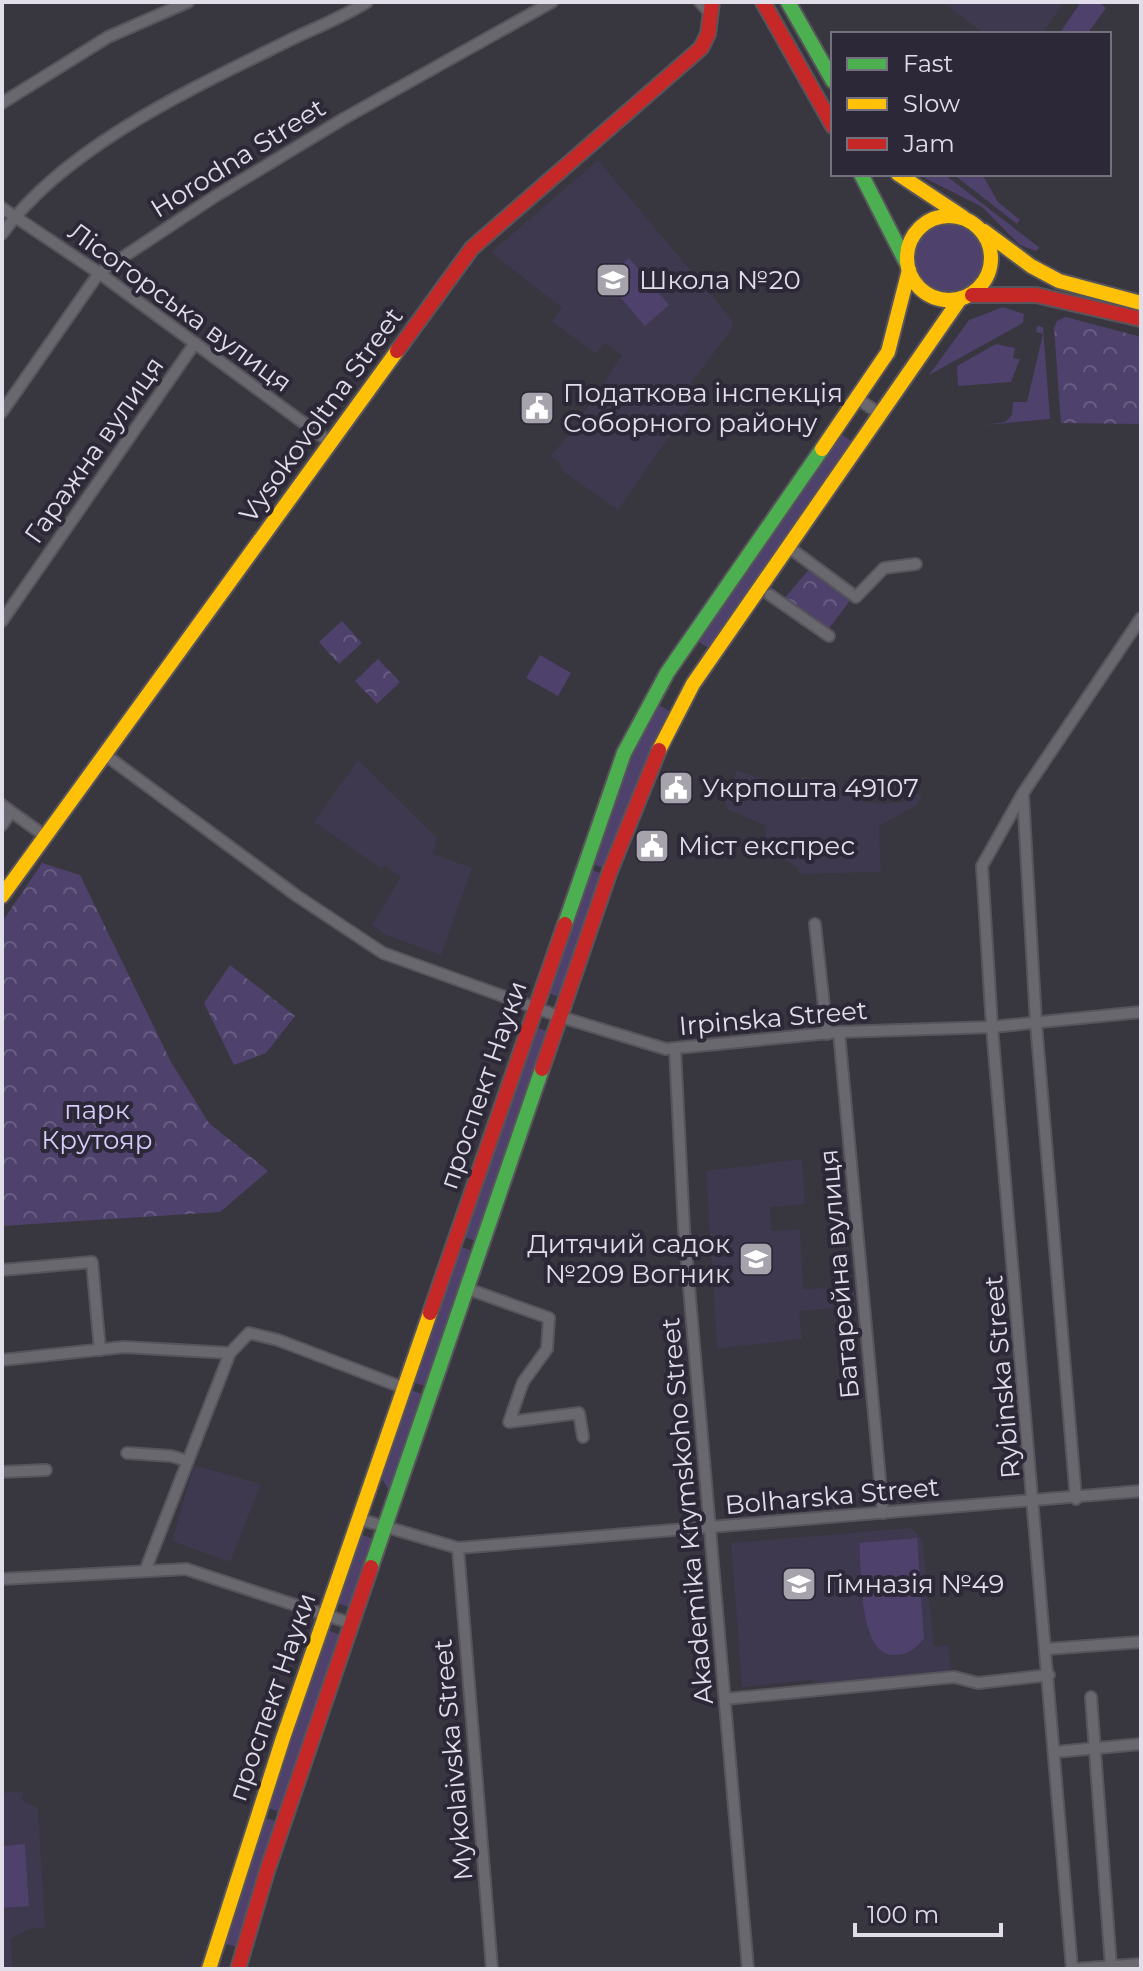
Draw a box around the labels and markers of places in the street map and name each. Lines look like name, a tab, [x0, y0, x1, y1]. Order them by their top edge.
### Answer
school or university icon: Школа №20	[594, 261, 632, 299]
place label: Школа №20	[639, 264, 801, 296]
place label: Податкова інспекція Соборного району	[563, 377, 843, 439]
public building icon: Податкова інспекція Соборного району	[518, 389, 556, 427]
public building icon: Укрпошта 49107	[657, 769, 695, 807]
place label: Укрпошта 49107	[702, 772, 919, 804]
public building icon: Міст експрес	[633, 827, 671, 865]
place label: Міст експрес	[678, 830, 855, 862]
place label: Дитячий садок №209 Вогник	[527, 1228, 730, 1290]
school or university icon: Дитячий садок №209 Вогник	[737, 1240, 775, 1278]
school or university icon: Гімназія №49	[780, 1565, 818, 1603]
place label: Гімназія №49	[825, 1568, 1004, 1600]

